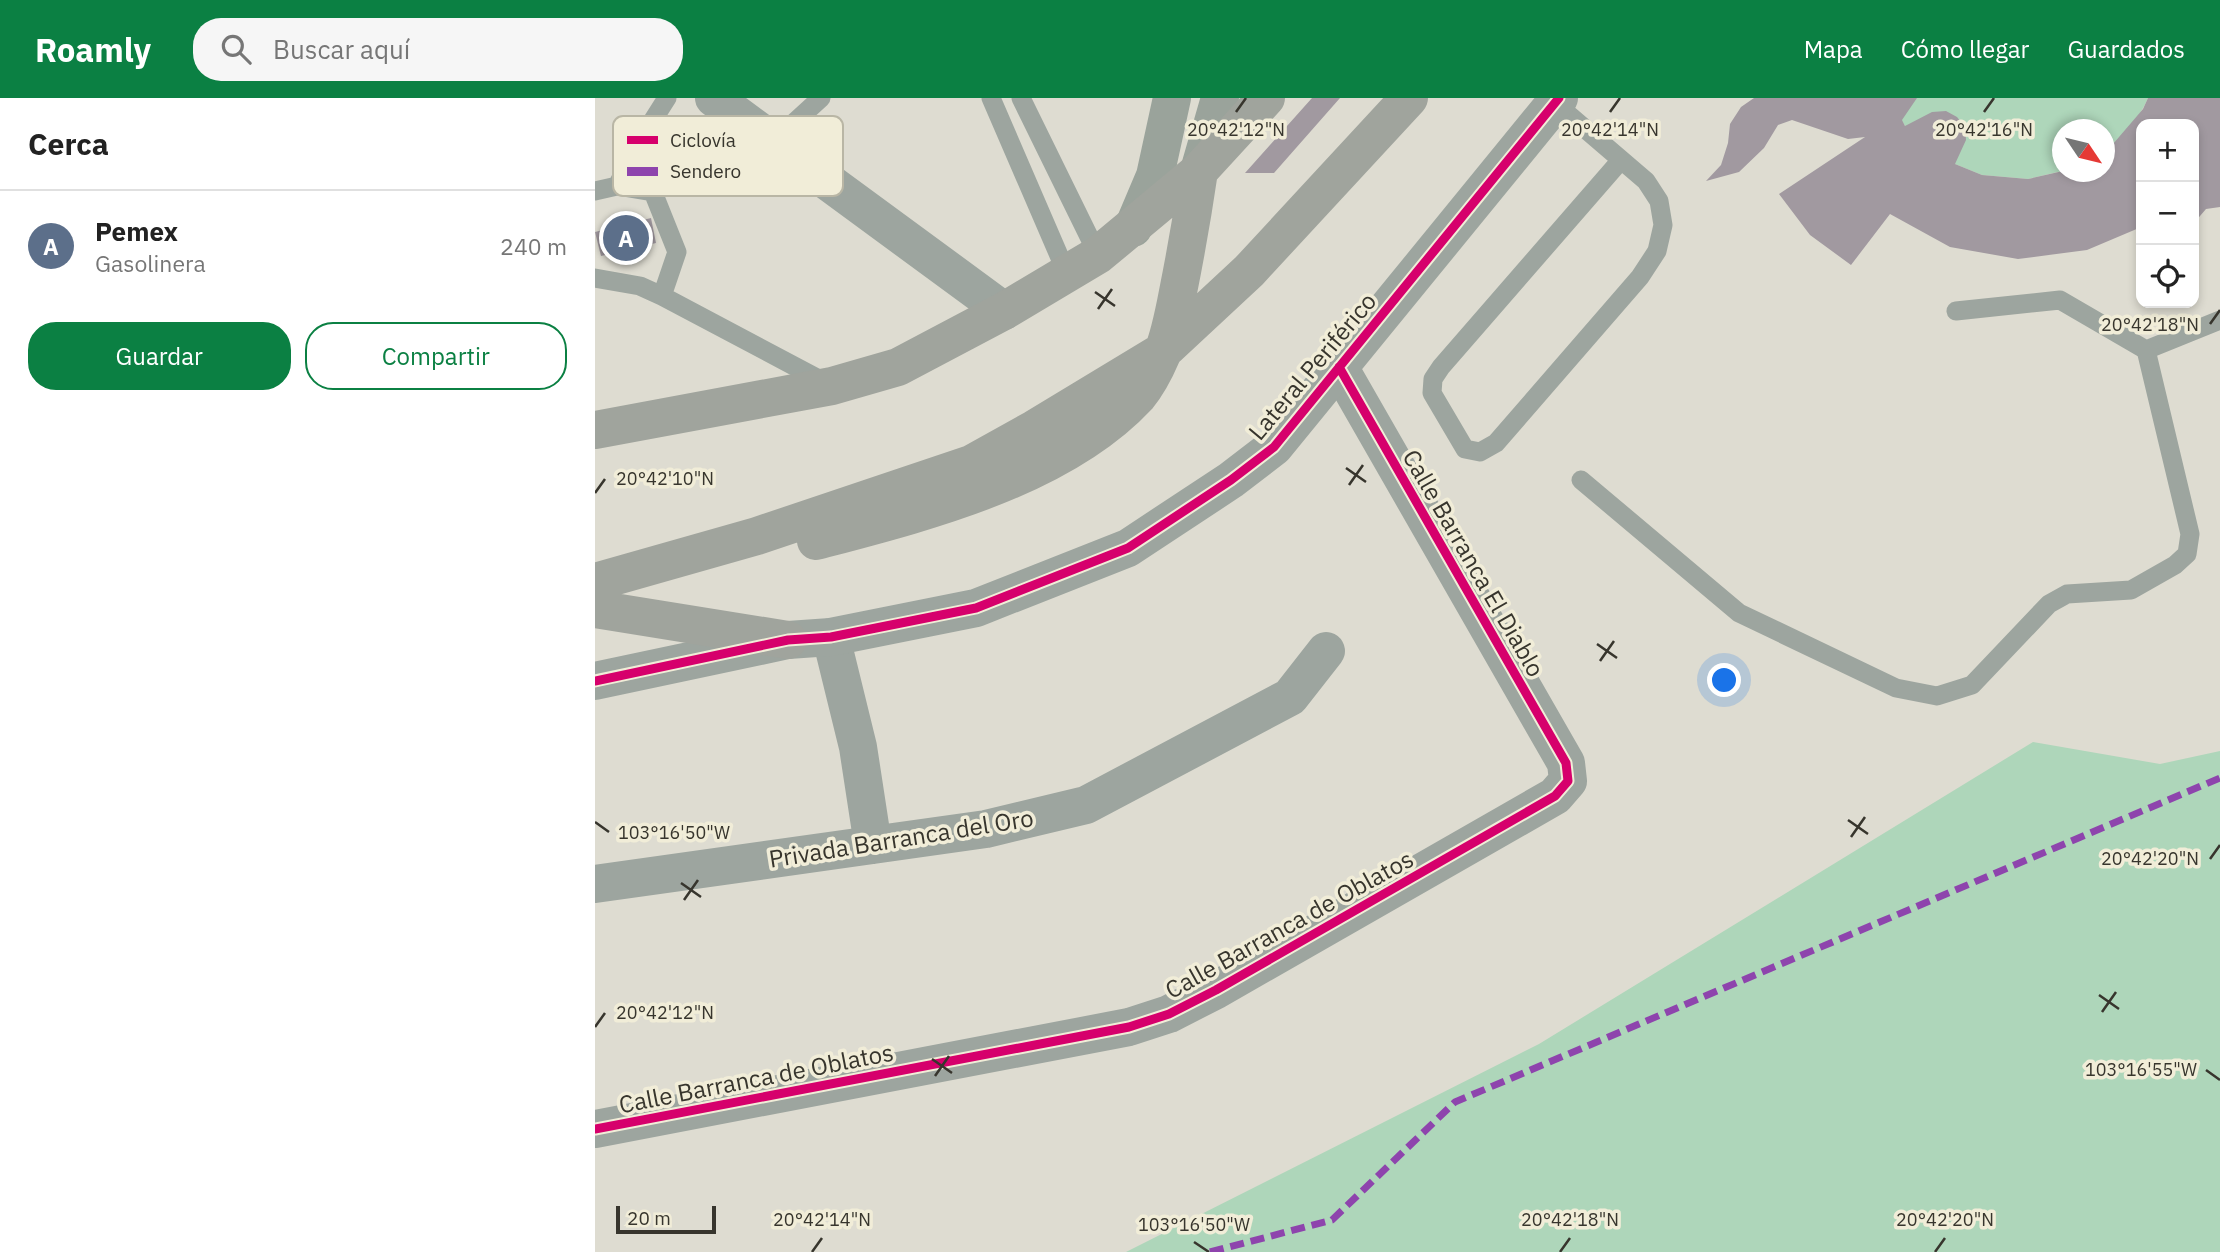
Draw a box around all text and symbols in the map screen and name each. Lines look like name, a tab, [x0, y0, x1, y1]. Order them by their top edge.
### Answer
search box	[193, 18, 683, 81]
text: Roamly	[35, 28, 151, 71]
icon: search	[217, 30, 255, 68]
text: Buscar aquí	[273, 32, 410, 66]
text: Mapa	[1804, 33, 1863, 65]
text: Cómo llegar	[1901, 33, 2029, 65]
text: Guardados	[2067, 33, 2185, 65]
legend	[613, 116, 843, 196]
text: 20°42'12"N	[1187, 118, 1285, 141]
text: 20°42'14"N	[1561, 118, 1659, 141]
text: 20°42'16"N	[1935, 118, 2033, 141]
north arrow	[2052, 119, 2115, 182]
map controls	[2136, 119, 2199, 308]
button: +	[2136, 119, 2199, 182]
text: Cerca	[28, 124, 109, 163]
text: Ciclovía	[670, 128, 736, 152]
text: Sendero	[670, 159, 741, 183]
button: −	[2136, 182, 2199, 245]
pin: A	[603, 212, 649, 264]
text: Pemex	[95, 214, 178, 248]
text: A	[43, 231, 59, 261]
text: 240 m	[500, 231, 567, 261]
button: locate	[2136, 245, 2199, 308]
text: Gasolinera	[95, 248, 206, 278]
street label: Lateral Periférico	[1241, 286, 1383, 446]
text: 20°42'18"N	[2101, 313, 2199, 336]
button: Guardar	[28, 322, 291, 390]
button: Compartir	[305, 322, 567, 390]
street label: Calle Barranca El Diablo	[1396, 443, 1552, 683]
text: 20°42'10"N	[616, 467, 714, 490]
your location	[1707, 663, 1741, 697]
street label: Privada Barranca del Oro	[766, 801, 1036, 875]
text: 103°16'50"W	[618, 821, 730, 844]
street label: Calle Barranca de Oblatos	[1159, 842, 1419, 1006]
text: 20°42'20"N	[2101, 847, 2199, 870]
text: 20°42'12"N	[616, 1001, 714, 1024]
street label: Calle Barranca de Oblatos	[616, 1036, 896, 1120]
text: 103°16'55"W	[2085, 1058, 2197, 1081]
scale bar	[616, 1203, 716, 1235]
text: 20 m	[627, 1206, 671, 1230]
text: 20°42'14"N	[773, 1208, 871, 1231]
text: 20°42'18"N	[1521, 1208, 1619, 1231]
text: 20°42'20"N	[1896, 1208, 1994, 1231]
text: 103°16'50"W	[1138, 1213, 1250, 1236]

